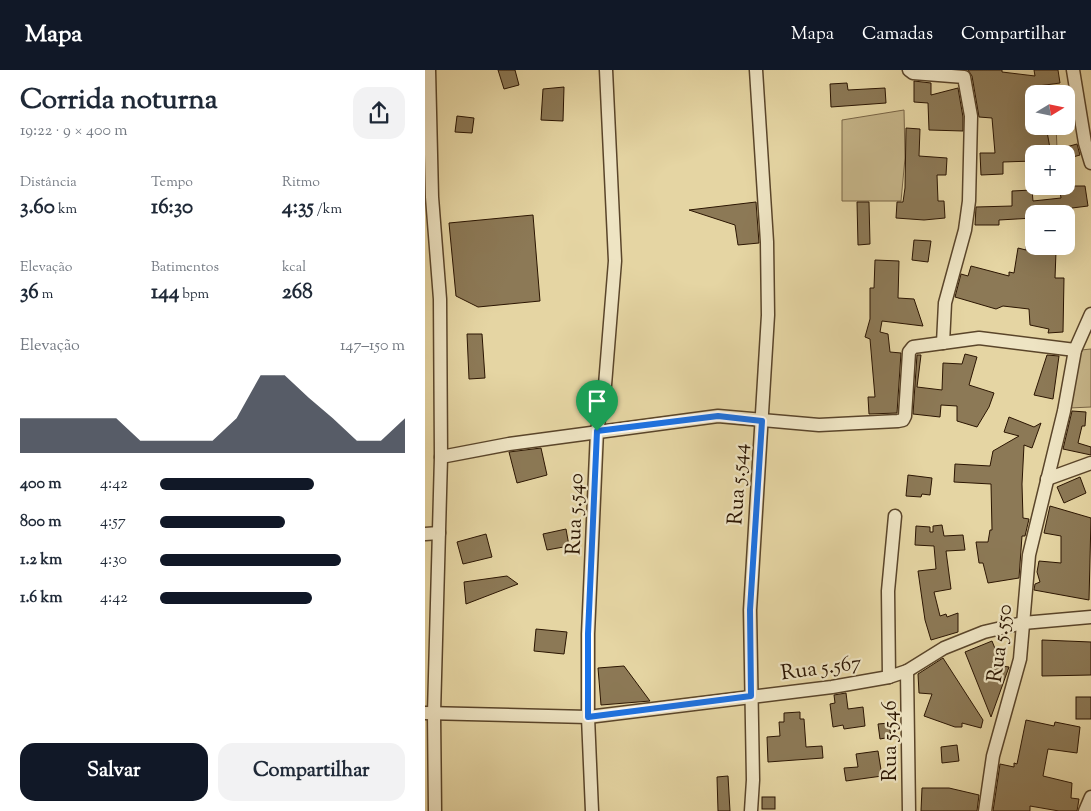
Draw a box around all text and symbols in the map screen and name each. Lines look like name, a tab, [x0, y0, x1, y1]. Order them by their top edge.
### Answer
text: Mapa	[25, 18, 82, 52]
text: Mapa	[791, 22, 834, 48]
text: Camadas	[862, 22, 933, 48]
text: Compartilhar	[961, 22, 1066, 48]
text: Corrida noturna	[20, 81, 218, 121]
north arrow	[1025, 85, 1075, 135]
map controls	[1025, 85, 1075, 255]
button: share	[353, 87, 405, 139]
text: 19:22 · 9 × 400 m	[20, 120, 128, 143]
button: +	[1025, 145, 1075, 195]
text: Distância	[20, 173, 77, 193]
text: Tempo	[151, 173, 193, 193]
text: Ritmo	[282, 173, 320, 193]
text: 3.60	[20, 193, 55, 223]
text: 16:30	[151, 193, 193, 223]
text: 4:35	[282, 193, 314, 223]
text: km	[55, 200, 77, 220]
text: /km	[314, 200, 342, 220]
button: −	[1025, 205, 1075, 255]
text: Elevação	[20, 258, 72, 278]
text: Batimentos	[151, 258, 219, 278]
text: kcal	[282, 258, 306, 278]
text: 36	[20, 278, 39, 308]
text: 144	[151, 278, 179, 308]
text: 268	[282, 278, 313, 308]
text: m	[39, 285, 53, 305]
text: bpm	[179, 285, 209, 305]
text: Elevação	[20, 335, 80, 358]
text: 147–150 m	[340, 335, 405, 358]
pin	[576, 380, 618, 431]
icon: arrive	[583, 387, 611, 415]
street label: Rua 5.544	[721, 442, 757, 526]
text: 400 m	[20, 473, 62, 496]
text: 4:42	[100, 473, 128, 496]
street label: Rua 5.540	[560, 473, 592, 556]
text: 800 m	[20, 511, 62, 534]
text: 4:57	[100, 511, 126, 534]
text: 1.2 km	[20, 549, 62, 572]
text: 4:30	[100, 549, 127, 572]
text: 1.6 km	[20, 587, 62, 610]
text: 4:42	[100, 587, 128, 610]
street label: Rua 5.550	[981, 602, 1021, 684]
street label: Rua 5.567	[779, 648, 864, 689]
street label: Rua 5.546	[876, 700, 906, 782]
button: Salvar	[20, 743, 208, 801]
button: Compartilhar	[218, 743, 405, 801]

